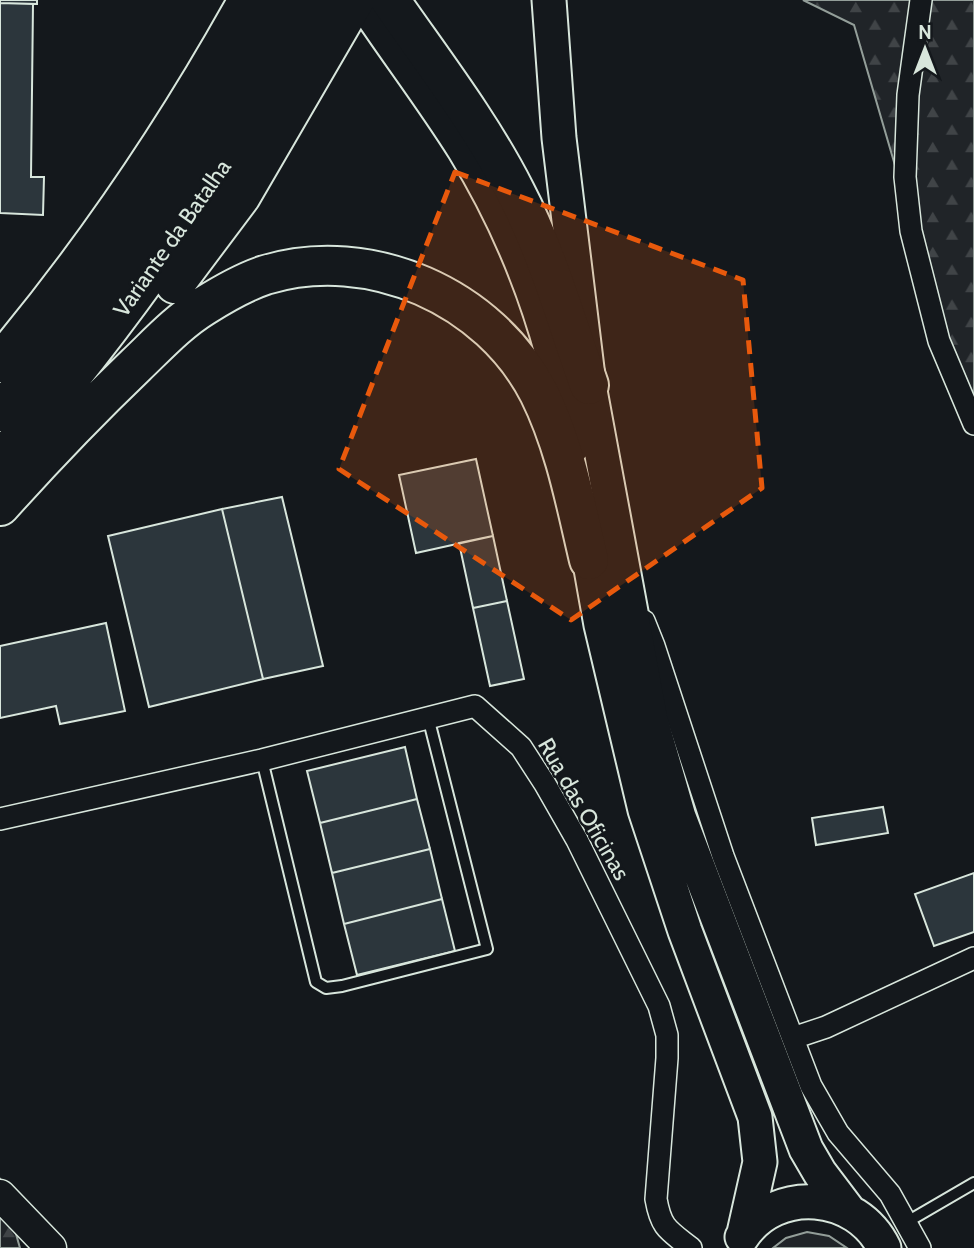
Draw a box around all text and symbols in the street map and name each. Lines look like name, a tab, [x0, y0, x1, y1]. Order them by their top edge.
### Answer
north arrow	[890, 14, 960, 84]
text: N	[918, 21, 932, 44]
street label: Variante da Batalha	[107, 154, 237, 322]
street label: Rua das Oficinas	[532, 733, 636, 885]

